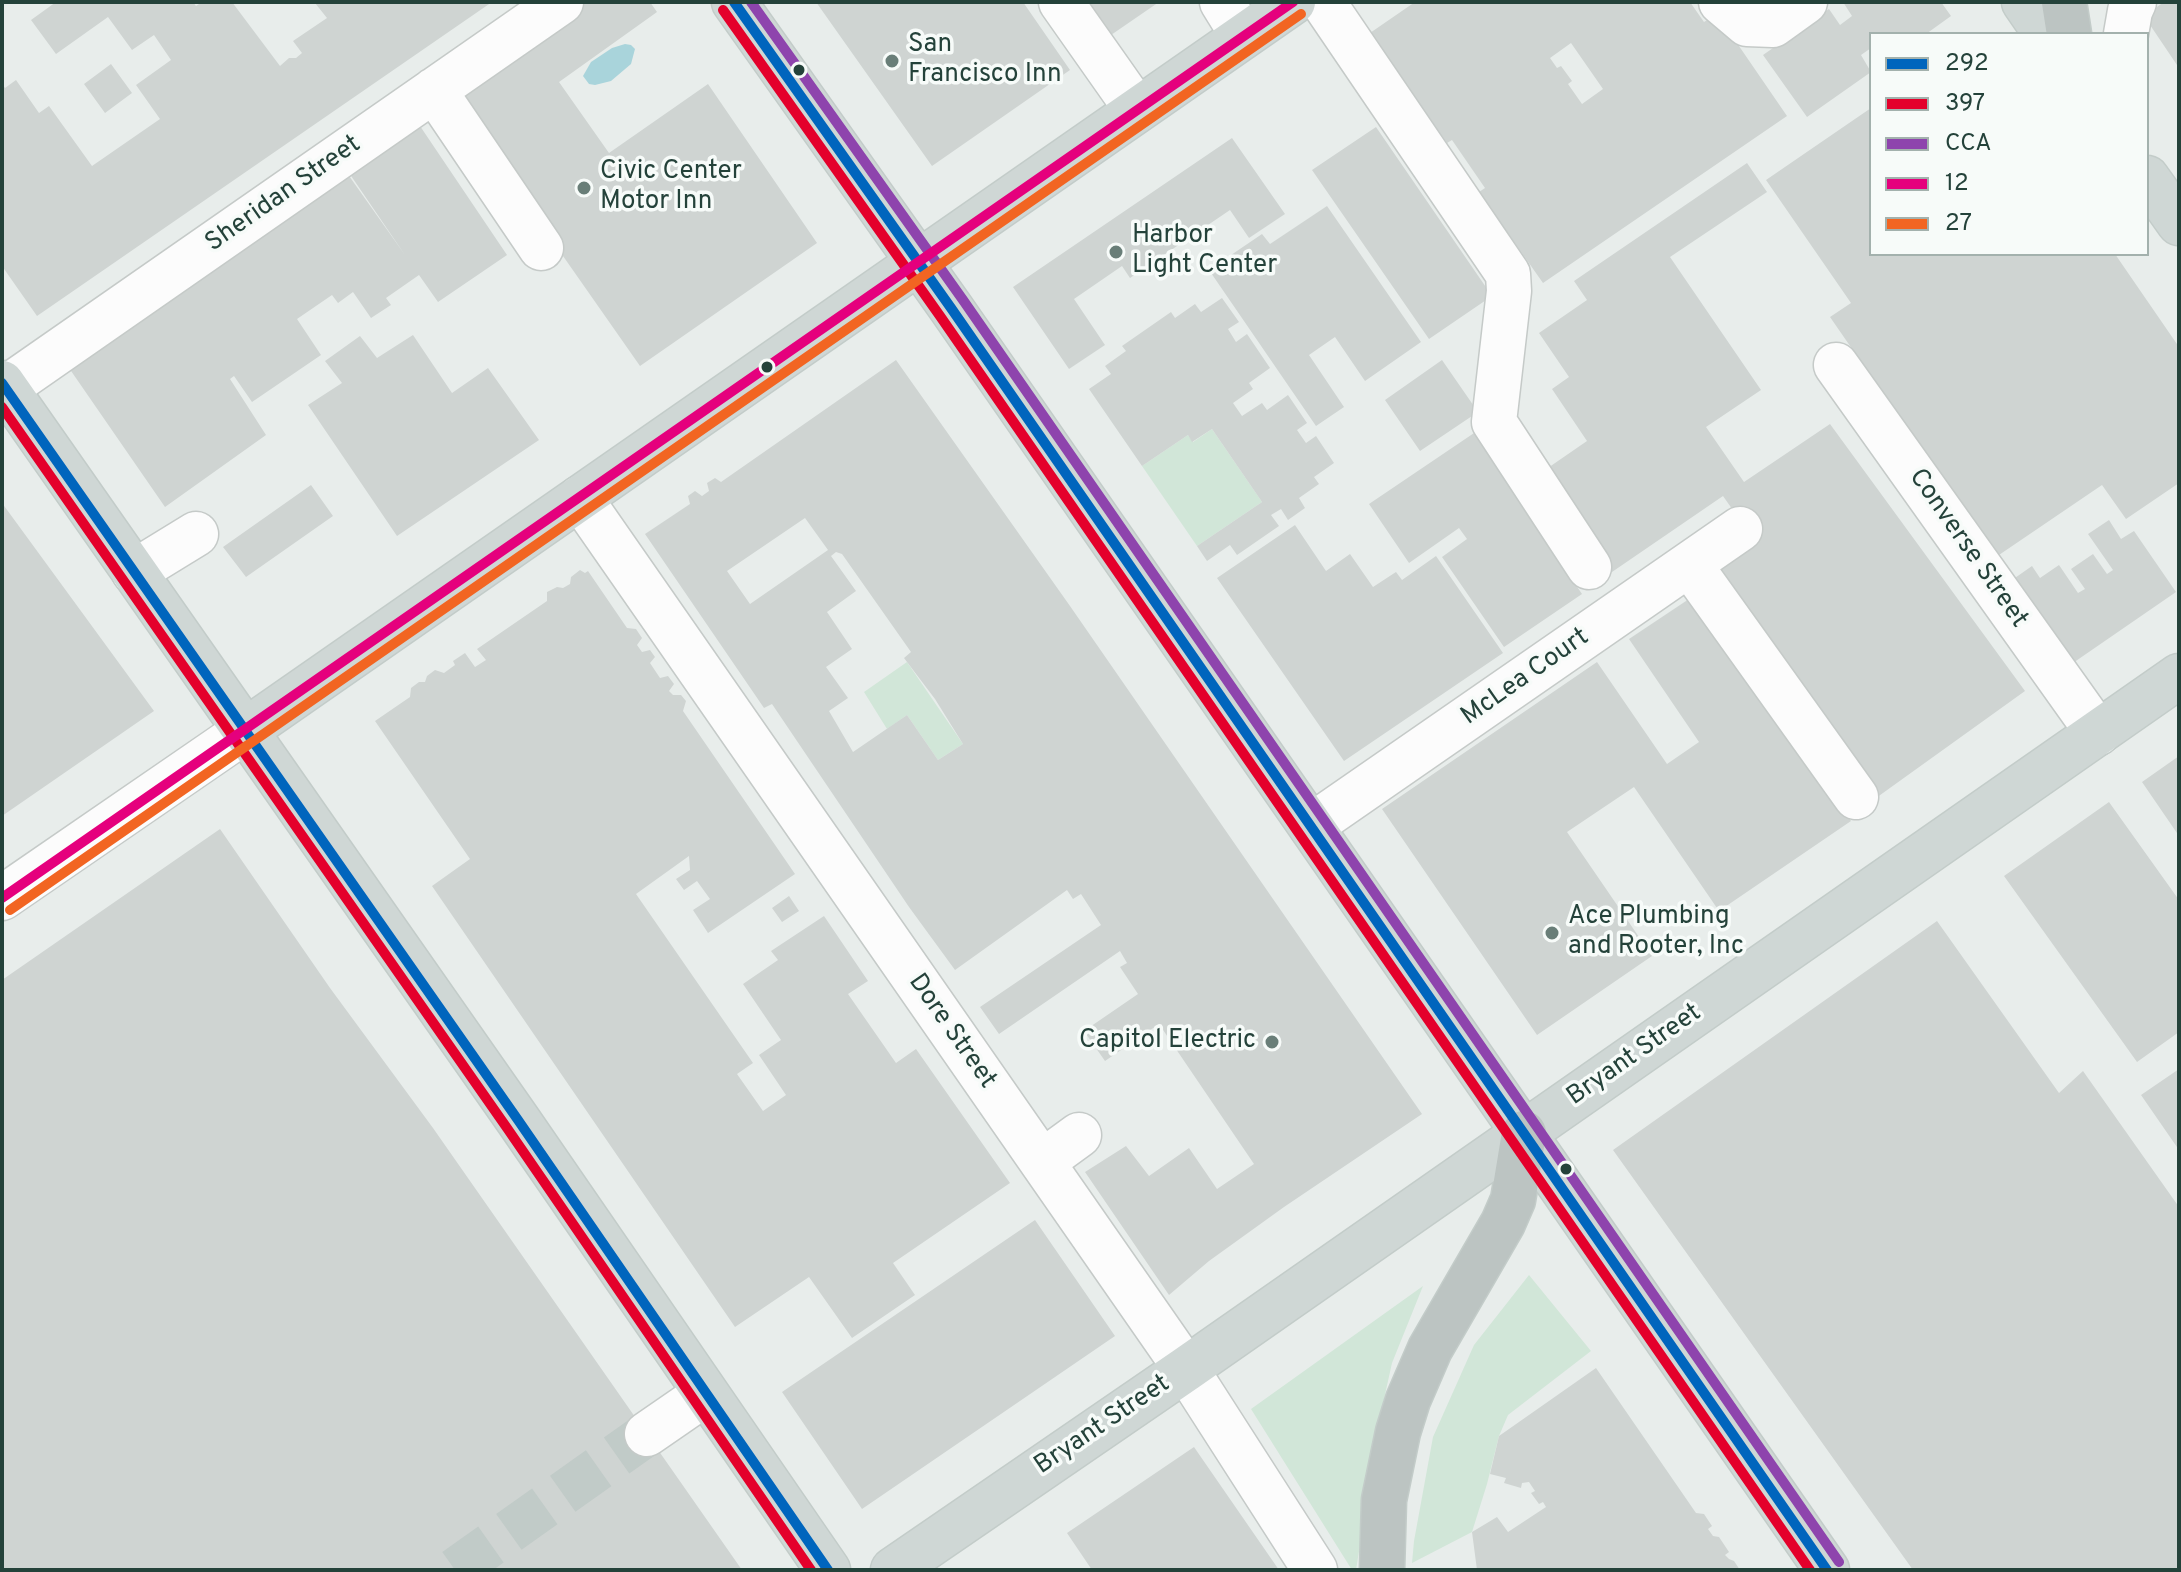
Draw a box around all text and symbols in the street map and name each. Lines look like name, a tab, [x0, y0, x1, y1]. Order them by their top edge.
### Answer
place label: San Francisco Inn	[908, 30, 1062, 92]
legend	[1869, 32, 2149, 256]
text: 292	[1945, 49, 1989, 79]
marker: San Francisco Inn	[883, 52, 901, 70]
unlabelled marker	[791, 62, 807, 78]
text: 397	[1945, 89, 1985, 119]
text: CCA	[1945, 129, 1992, 159]
street label: Sheridan Street	[200, 130, 368, 260]
place label: Civic Center Motor Inn	[600, 157, 742, 218]
text: 12	[1945, 169, 1969, 199]
marker: Civic Center Motor Inn	[575, 179, 593, 197]
text: 27	[1945, 209, 1972, 239]
place label: Harbor Light Center	[1132, 221, 1277, 282]
marker: Harbor Light Center	[1107, 243, 1125, 261]
unlabelled marker	[759, 359, 775, 375]
street label: Converse Street	[1901, 464, 2033, 634]
street label: McLea Court	[1456, 623, 1596, 733]
place label: Ace Plumbing and Rooter, Inc	[1568, 902, 1744, 964]
marker: Ace Plumbing and Rooter, Inc	[1543, 924, 1561, 942]
street label: Dore Street	[900, 969, 1002, 1095]
street label: Bryant Street	[1562, 998, 1708, 1114]
place label: Capitol Electric	[1079, 1026, 1256, 1058]
marker: Capitol Electric	[1263, 1033, 1281, 1051]
unlabelled marker	[1558, 1161, 1574, 1177]
street label: Bryant Street	[1029, 1369, 1177, 1483]

